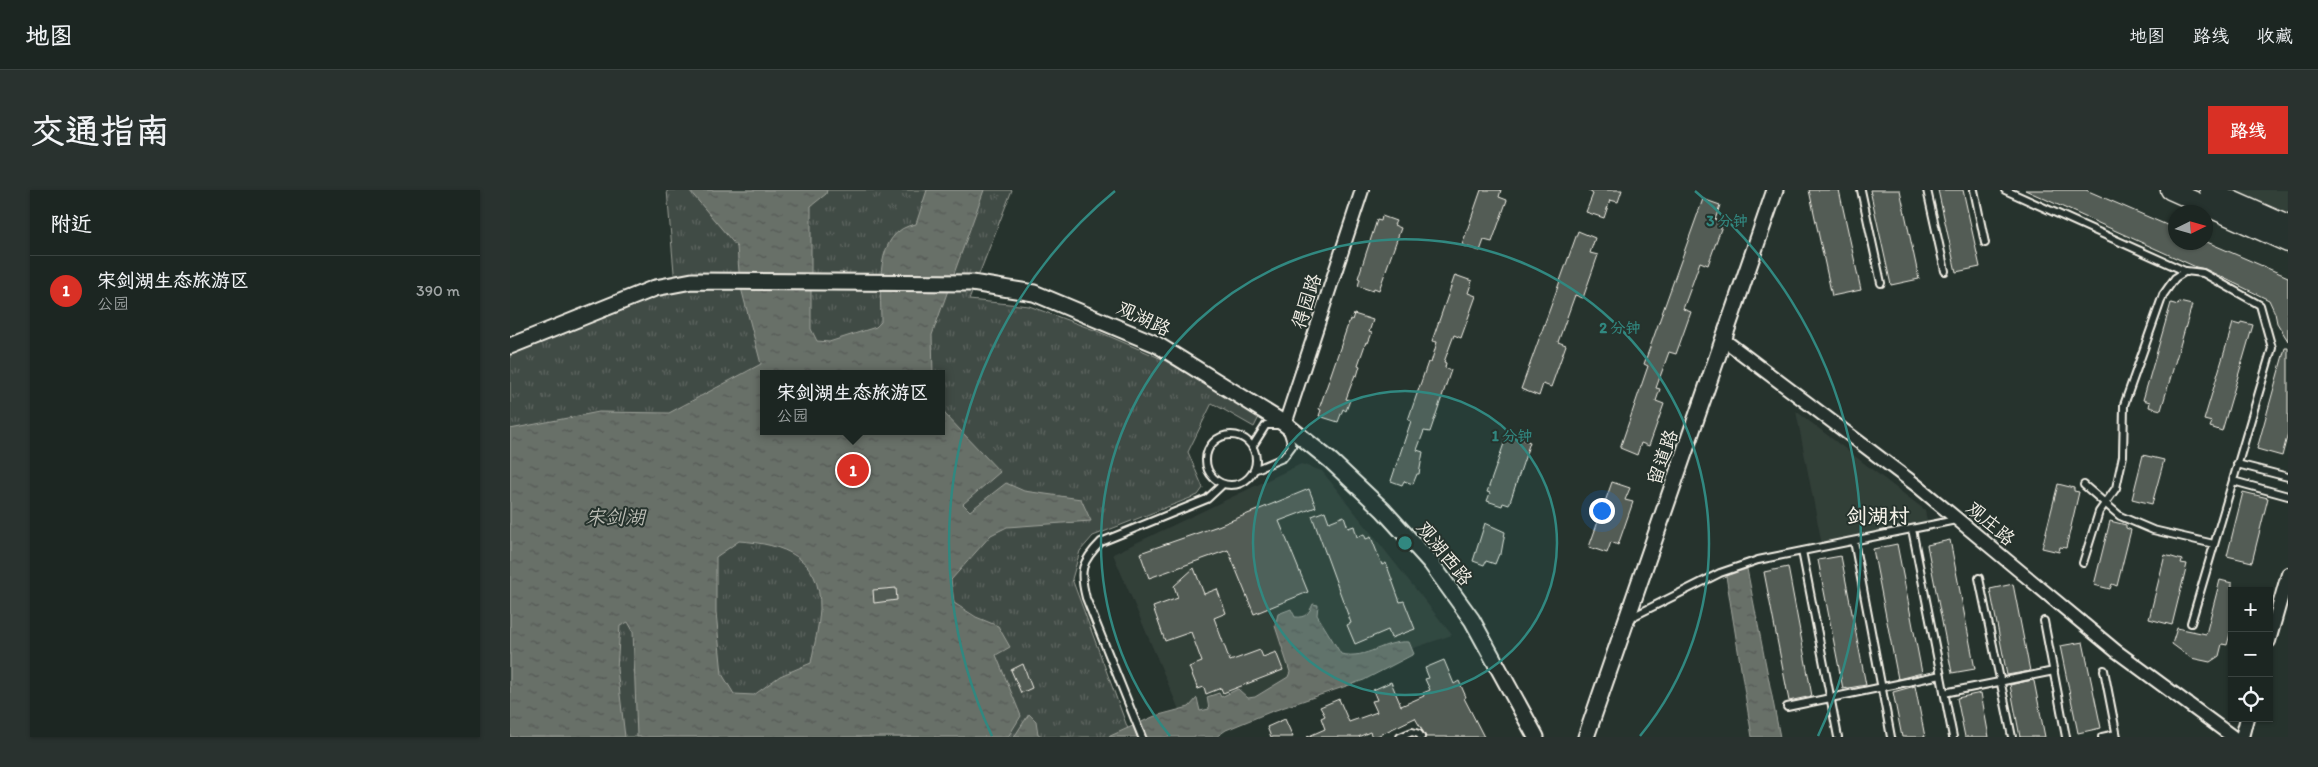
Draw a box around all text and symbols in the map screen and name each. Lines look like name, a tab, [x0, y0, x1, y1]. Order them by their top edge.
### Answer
text: 地图	[25, 21, 73, 50]
text: 地图	[2129, 25, 2165, 47]
text: 路线	[2193, 25, 2229, 47]
text: 收藏	[2257, 25, 2293, 47]
button: 路线	[2208, 106, 2288, 154]
text: 交通指南	[30, 110, 170, 152]
north arrow	[2168, 205, 2213, 250]
text: 附近	[50, 211, 92, 236]
text: 3 分钟	[1706, 212, 1748, 230]
text: 宋剑湖生态旅游区	[97, 269, 249, 292]
street label: 得园路	[1287, 270, 1326, 332]
text: 1	[62, 281, 70, 300]
text: 390 m	[416, 281, 460, 300]
text: 公园	[97, 294, 129, 313]
street label: 观湖路	[1113, 296, 1174, 341]
text: 2 分钟	[1599, 319, 1641, 337]
popup	[760, 370, 945, 435]
text: 宋剑湖生态旅游区	[776, 381, 929, 404]
text: 公园	[776, 406, 809, 425]
street label: 留道路	[1642, 426, 1683, 488]
text: 1 分钟	[1492, 427, 1532, 445]
pin: 1	[837, 451, 869, 489]
street label: 观庄路	[1961, 496, 2020, 551]
your location	[1589, 498, 1615, 524]
district label: 剑湖村	[1847, 503, 1910, 528]
water label: 宋剑湖	[585, 505, 647, 529]
street label: 观湖西路	[1412, 517, 1477, 590]
centre of rings	[1396, 534, 1414, 552]
map controls	[2228, 587, 2273, 722]
button: +	[2228, 587, 2273, 632]
button: −	[2228, 632, 2273, 677]
button: locate	[2228, 677, 2273, 722]

